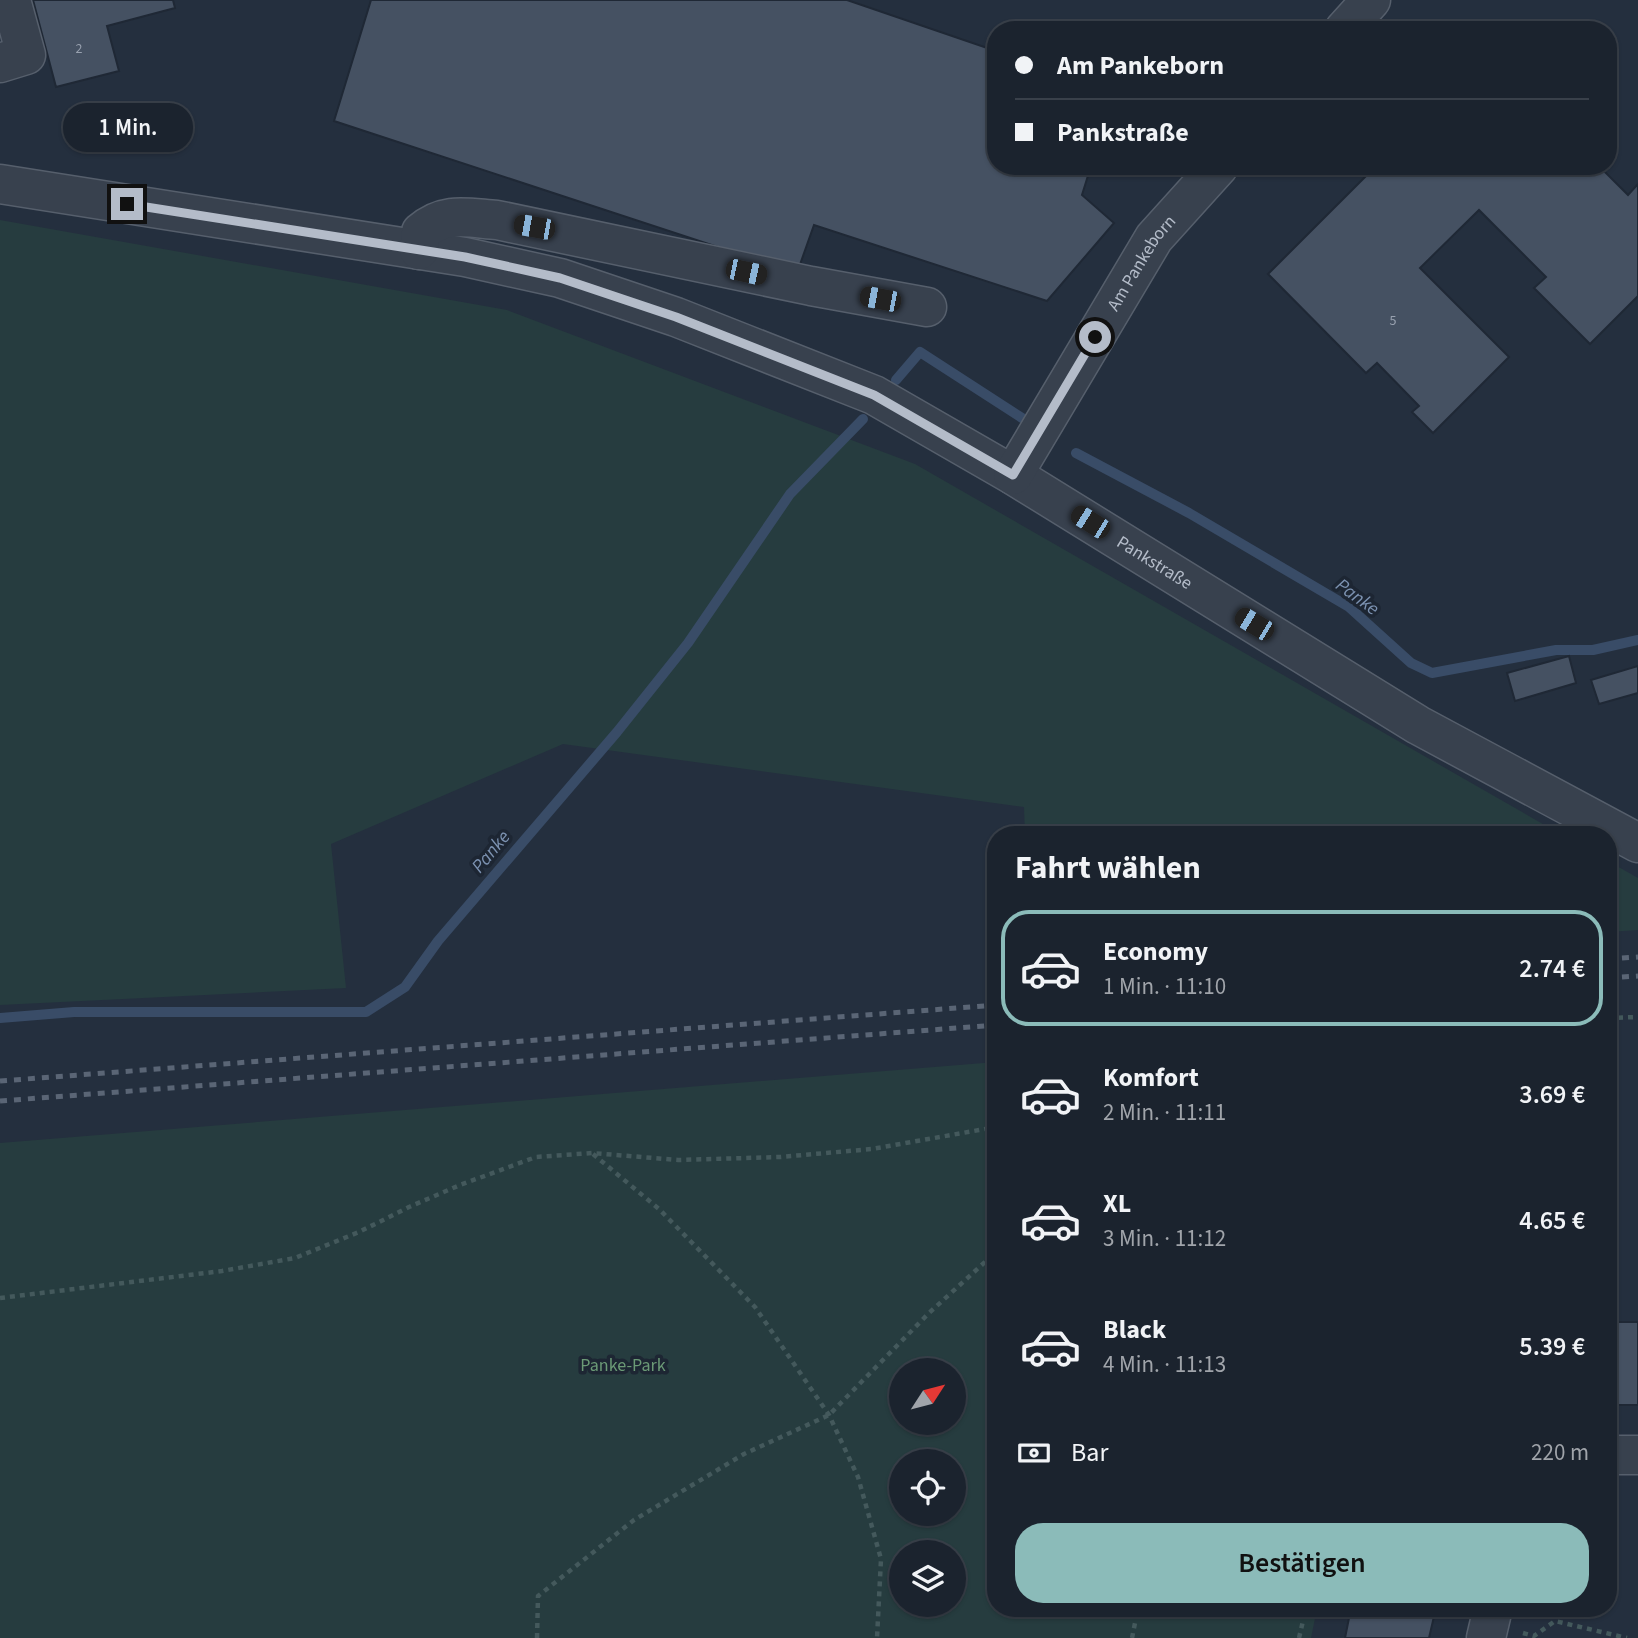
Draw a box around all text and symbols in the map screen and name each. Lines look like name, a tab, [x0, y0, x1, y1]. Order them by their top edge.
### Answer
house number: 2	[76, 39, 83, 59]
text: Am Pankeborn	[1057, 47, 1224, 84]
callout: 1 Min.	[62, 102, 192, 152]
text: 1 Min.	[99, 111, 157, 144]
text: Pankstraße	[1057, 114, 1189, 151]
route end	[111, 188, 143, 220]
street label: Am Pankeborn	[1101, 210, 1182, 316]
car	[512, 213, 557, 241]
car	[724, 257, 769, 287]
car	[858, 285, 903, 313]
house number: 5	[1390, 311, 1397, 331]
route start	[1079, 321, 1111, 353]
car	[1067, 502, 1114, 542]
street label: Pankstraße	[1112, 530, 1197, 596]
water label: Panke	[1330, 572, 1385, 622]
car	[1231, 604, 1278, 644]
water label: Panke	[465, 825, 517, 879]
text: Fahrt wählen	[1015, 845, 1201, 891]
text: Economy	[1103, 933, 1208, 970]
icon: car	[1019, 937, 1082, 1000]
text: 2.74 €	[1519, 950, 1585, 987]
text: 1 Min. · 11:10	[1103, 970, 1226, 1003]
text: Komfort	[1103, 1059, 1199, 1096]
icon: car	[1019, 1063, 1082, 1126]
text: 3.69 €	[1519, 1076, 1585, 1113]
text: 2 Min. · 11:11	[1103, 1096, 1226, 1129]
text: XL	[1103, 1185, 1131, 1222]
icon: car	[1019, 1189, 1082, 1252]
text: 4.65 €	[1519, 1202, 1585, 1239]
text: 3 Min. · 11:12	[1103, 1222, 1226, 1255]
text: Black	[1103, 1311, 1166, 1348]
icon: car	[1019, 1315, 1082, 1378]
text: 5.39 €	[1519, 1328, 1585, 1365]
text: 4 Min. · 11:13	[1103, 1348, 1226, 1381]
park label: Panke-Park	[580, 1353, 666, 1378]
north arrow	[889, 1358, 966, 1435]
map controls	[889, 1358, 966, 1617]
icon: cash	[1015, 1434, 1053, 1472]
text: Bar	[1071, 1434, 1108, 1471]
text: 220 m	[1531, 1436, 1589, 1469]
button: locate	[889, 1449, 966, 1526]
button: Bestätigen	[1015, 1523, 1589, 1603]
button: layers	[889, 1540, 966, 1617]

